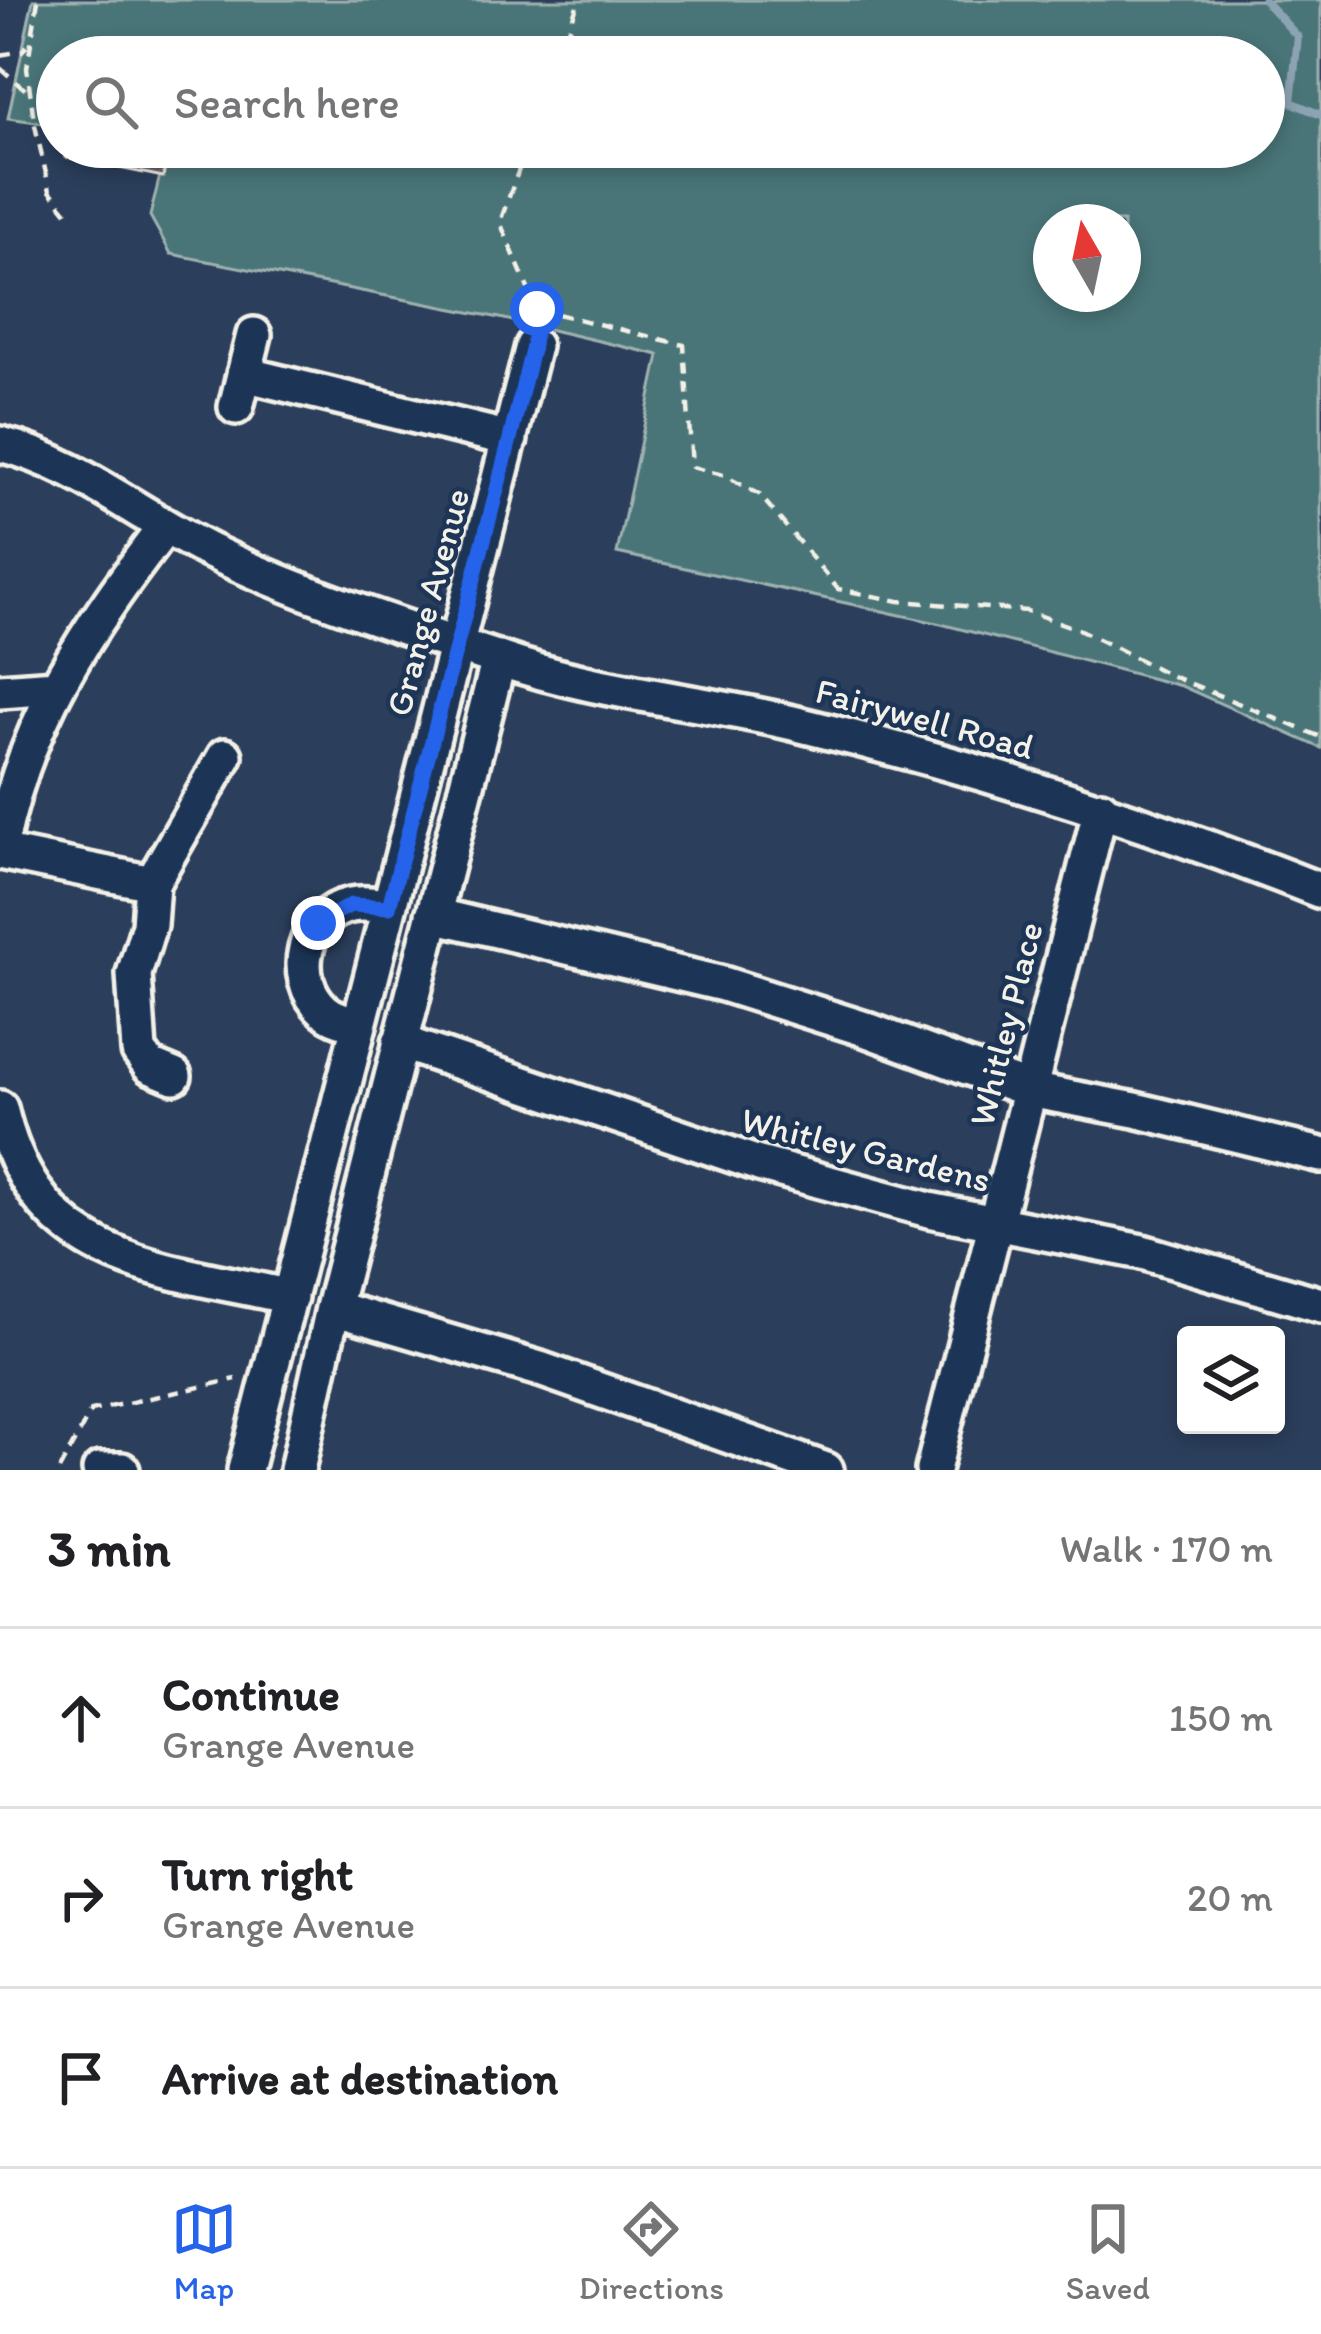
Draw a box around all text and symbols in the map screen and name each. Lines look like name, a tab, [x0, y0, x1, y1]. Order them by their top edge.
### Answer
search box	[36, 36, 1285, 168]
icon: search	[78, 69, 144, 135]
text: Search here	[174, 75, 400, 129]
north arrow	[1033, 204, 1141, 312]
route start	[510, 282, 564, 336]
street label: Grange Avenue	[376, 484, 478, 720]
street label: Fairywell Road	[811, 669, 1039, 768]
route end	[291, 896, 345, 950]
street label: Whitley Place	[959, 918, 1052, 1131]
street label: Whitley Gardens	[737, 1098, 995, 1201]
map controls	[1177, 1326, 1285, 1434]
button: layers	[1177, 1326, 1285, 1434]
text: 3 min	[48, 1518, 170, 1579]
text: Walk · 170 m	[1060, 1525, 1273, 1572]
text: Continue	[162, 1667, 340, 1721]
icon: ahead	[48, 1685, 114, 1751]
text: 150 m	[1169, 1694, 1273, 1741]
text: Grange Avenue	[162, 1721, 415, 1768]
text: Turn right	[162, 1847, 353, 1901]
icon: right	[48, 1865, 114, 1931]
text: 20 m	[1187, 1874, 1273, 1921]
text: Grange Avenue	[162, 1901, 415, 1948]
icon: arrive	[48, 2045, 114, 2111]
text: Arrive at destination	[162, 2051, 558, 2105]
tab: Map	[171, 2196, 237, 2307]
tab: Directions	[579, 2196, 724, 2307]
tab: Saved	[1066, 2196, 1150, 2307]

